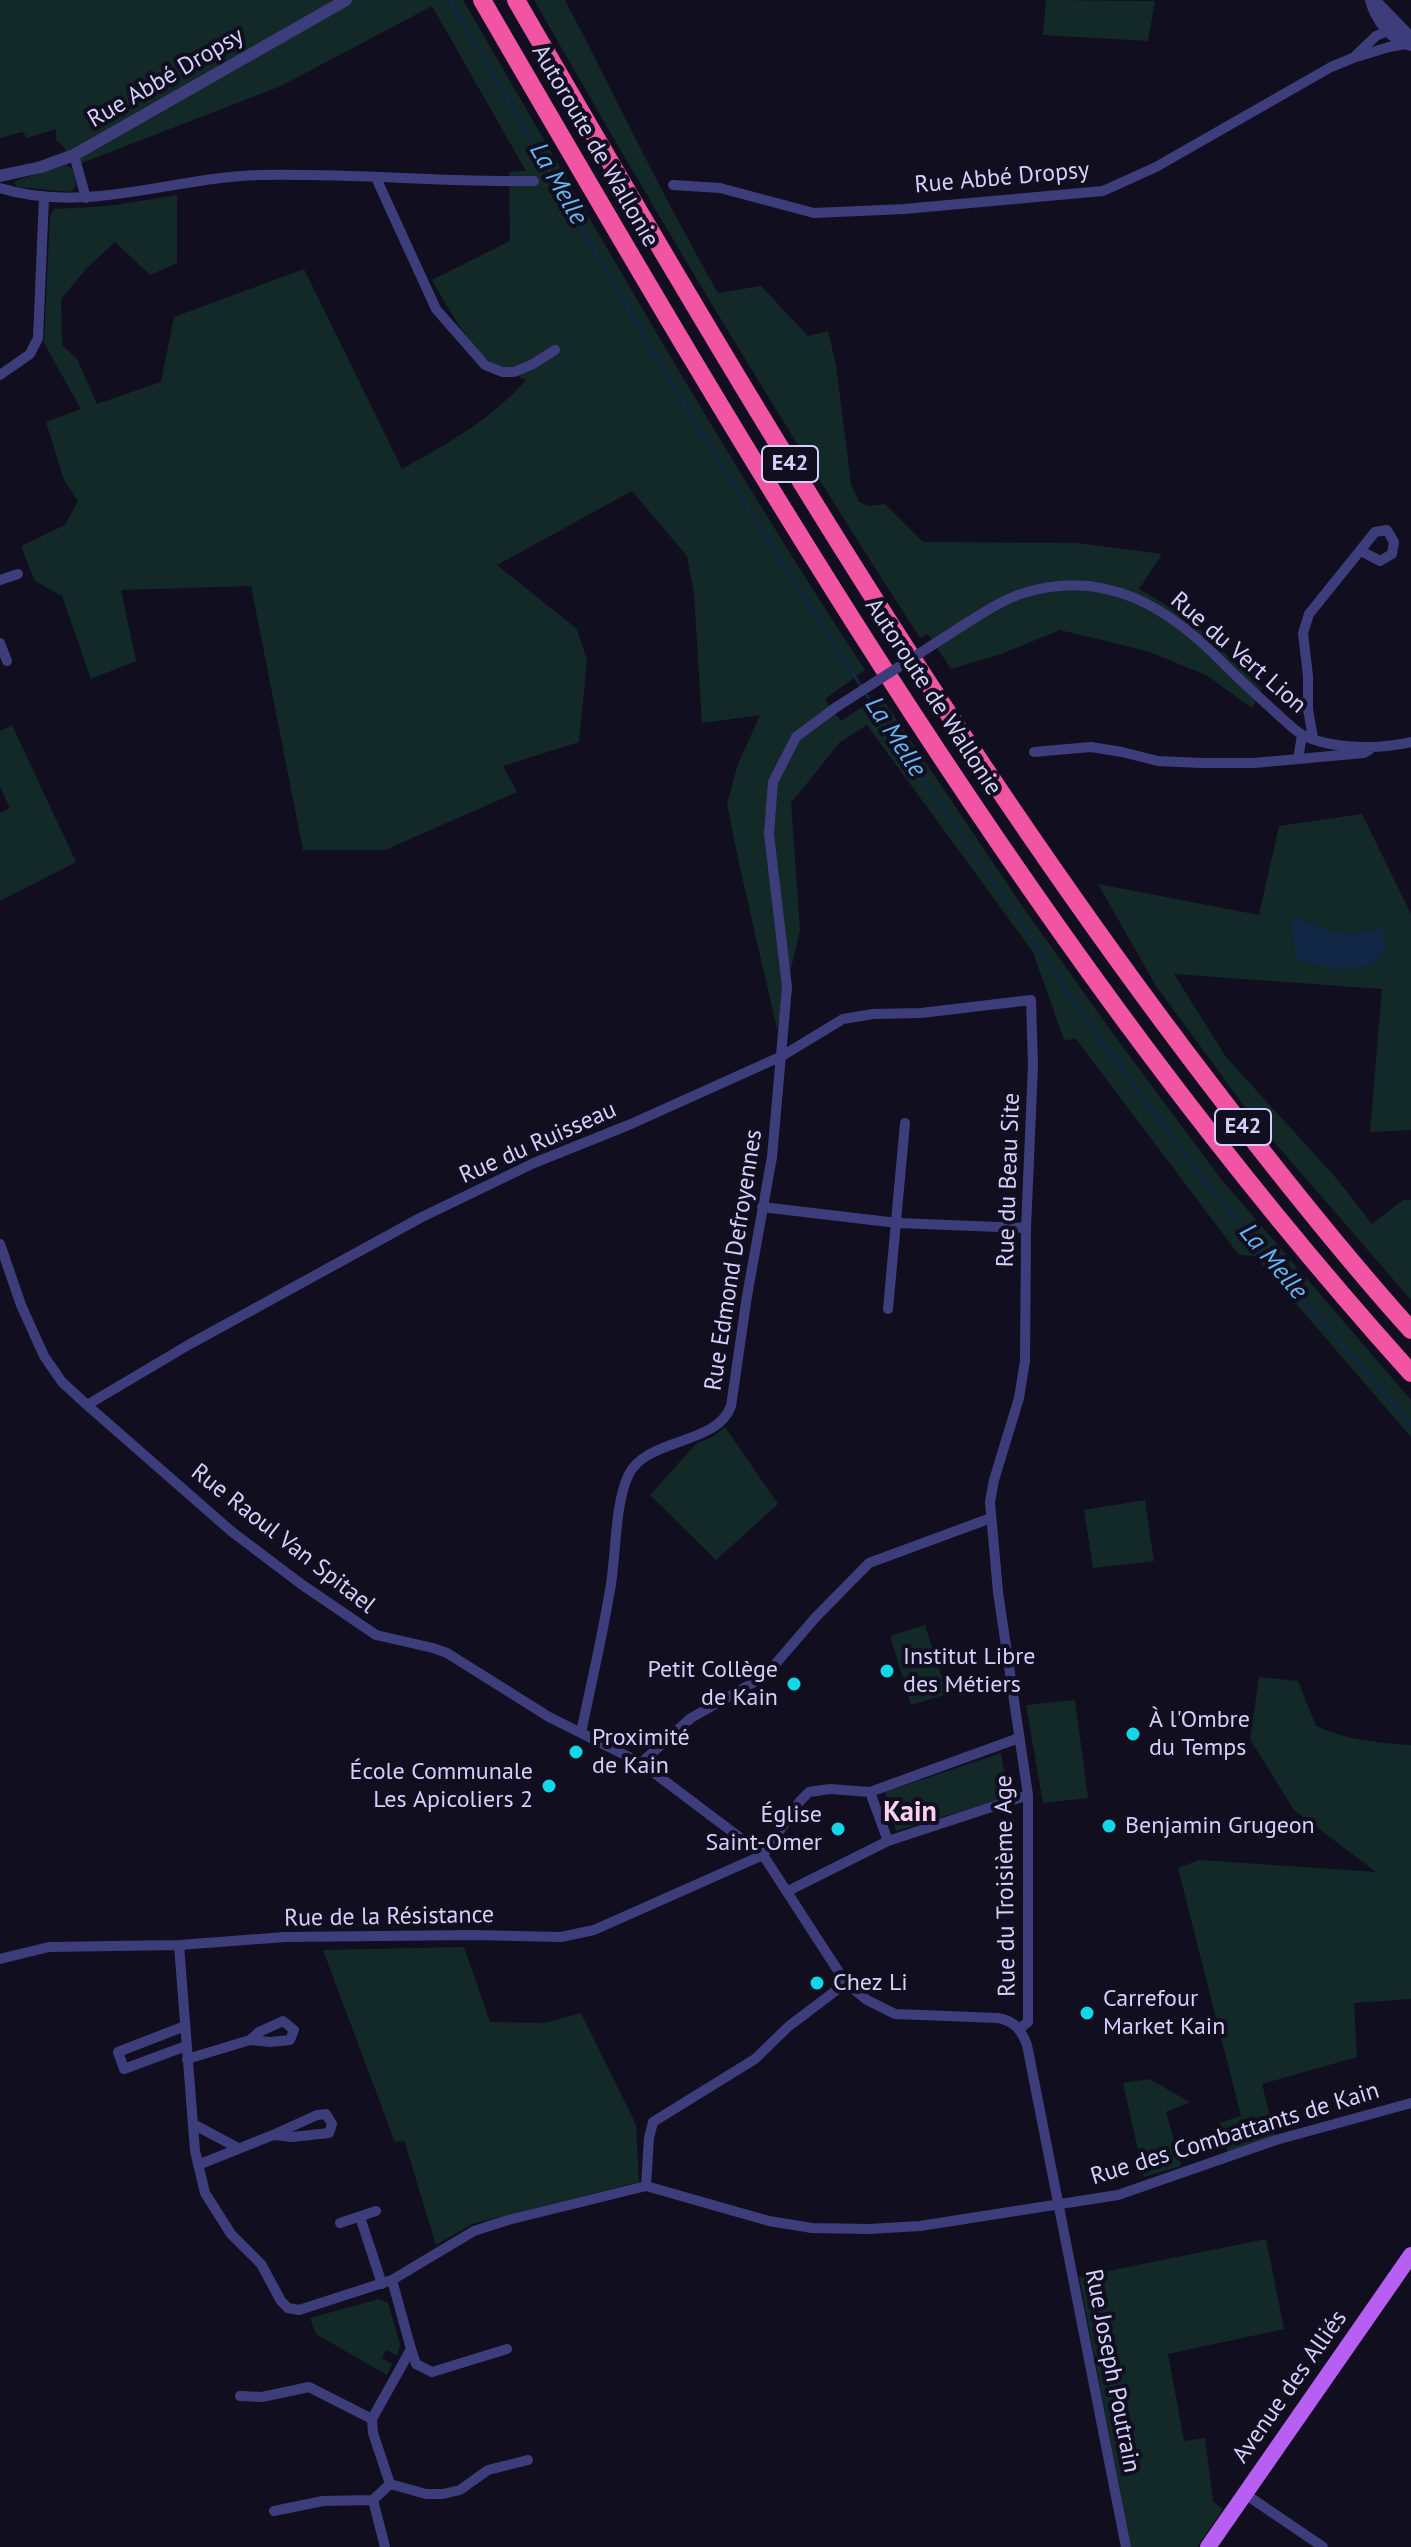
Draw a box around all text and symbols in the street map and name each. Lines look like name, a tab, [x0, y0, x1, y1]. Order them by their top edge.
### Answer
street label: Rue Abbé Dropsy	[83, 22, 249, 134]
street label: Autoroute de Wallonie	[525, 40, 665, 252]
water label: La Melle	[522, 138, 594, 230]
street label: Rue Abbé Dropsy	[914, 156, 1090, 200]
road number: E42	[762, 446, 818, 482]
street label: Rue du Vert Lion	[1164, 586, 1312, 720]
street label: Autoroute de Wallonie	[859, 593, 1007, 801]
water label: La Melle	[858, 691, 932, 783]
street label: Rue du Beau Site	[992, 1092, 1026, 1268]
street label: Rue du Ruisseau	[455, 1096, 621, 1190]
road number: E42	[1215, 1109, 1271, 1145]
street label: Rue Edmond Defroyennes	[699, 1127, 769, 1393]
water label: La Melle	[1232, 1218, 1314, 1306]
street label: Rue Raoul Van Spitael	[185, 1458, 381, 1620]
place label: Institut Libre des Métiers	[903, 1643, 1036, 1699]
place label: Petit Collège de Kain	[647, 1656, 778, 1712]
marker: Institut Libre des Métiers	[878, 1662, 896, 1680]
marker: Petit Collège de Kain	[785, 1675, 803, 1693]
place label: À l'Ombre du Temps	[1149, 1706, 1250, 1762]
place label: Proximité de Kain	[592, 1724, 690, 1780]
marker: À l'Ombre du Temps	[1124, 1725, 1142, 1743]
marker: Proximité de Kain	[567, 1743, 585, 1761]
place label: École Communale Les Apicoliers 2	[350, 1758, 533, 1814]
street label: Rue du Troisième Age	[990, 1775, 1022, 1997]
marker: École Communale Les Apicoliers 2	[540, 1777, 558, 1795]
district label: Kain	[883, 1796, 937, 1830]
place label: Église Saint-Omer	[706, 1801, 822, 1857]
place label: Benjamin Grugeon	[1125, 1812, 1315, 1840]
marker: Benjamin Grugeon	[1100, 1817, 1118, 1835]
marker: Église Saint-Omer	[829, 1820, 847, 1838]
street label: Rue de la Résistance	[284, 1901, 494, 1933]
place label: Chez Li	[833, 1969, 908, 1997]
marker: Chez Li	[808, 1974, 826, 1992]
place label: Carrefour Market Kain	[1103, 1985, 1225, 2041]
marker: Carrefour Market Kain	[1078, 2004, 1096, 2022]
street label: Rue des Combattants de Kain	[1087, 2076, 1383, 2192]
street label: Rue Joseph Poutrain	[1078, 2267, 1146, 2475]
street label: Avenue des Alliés	[1227, 2305, 1353, 2469]

